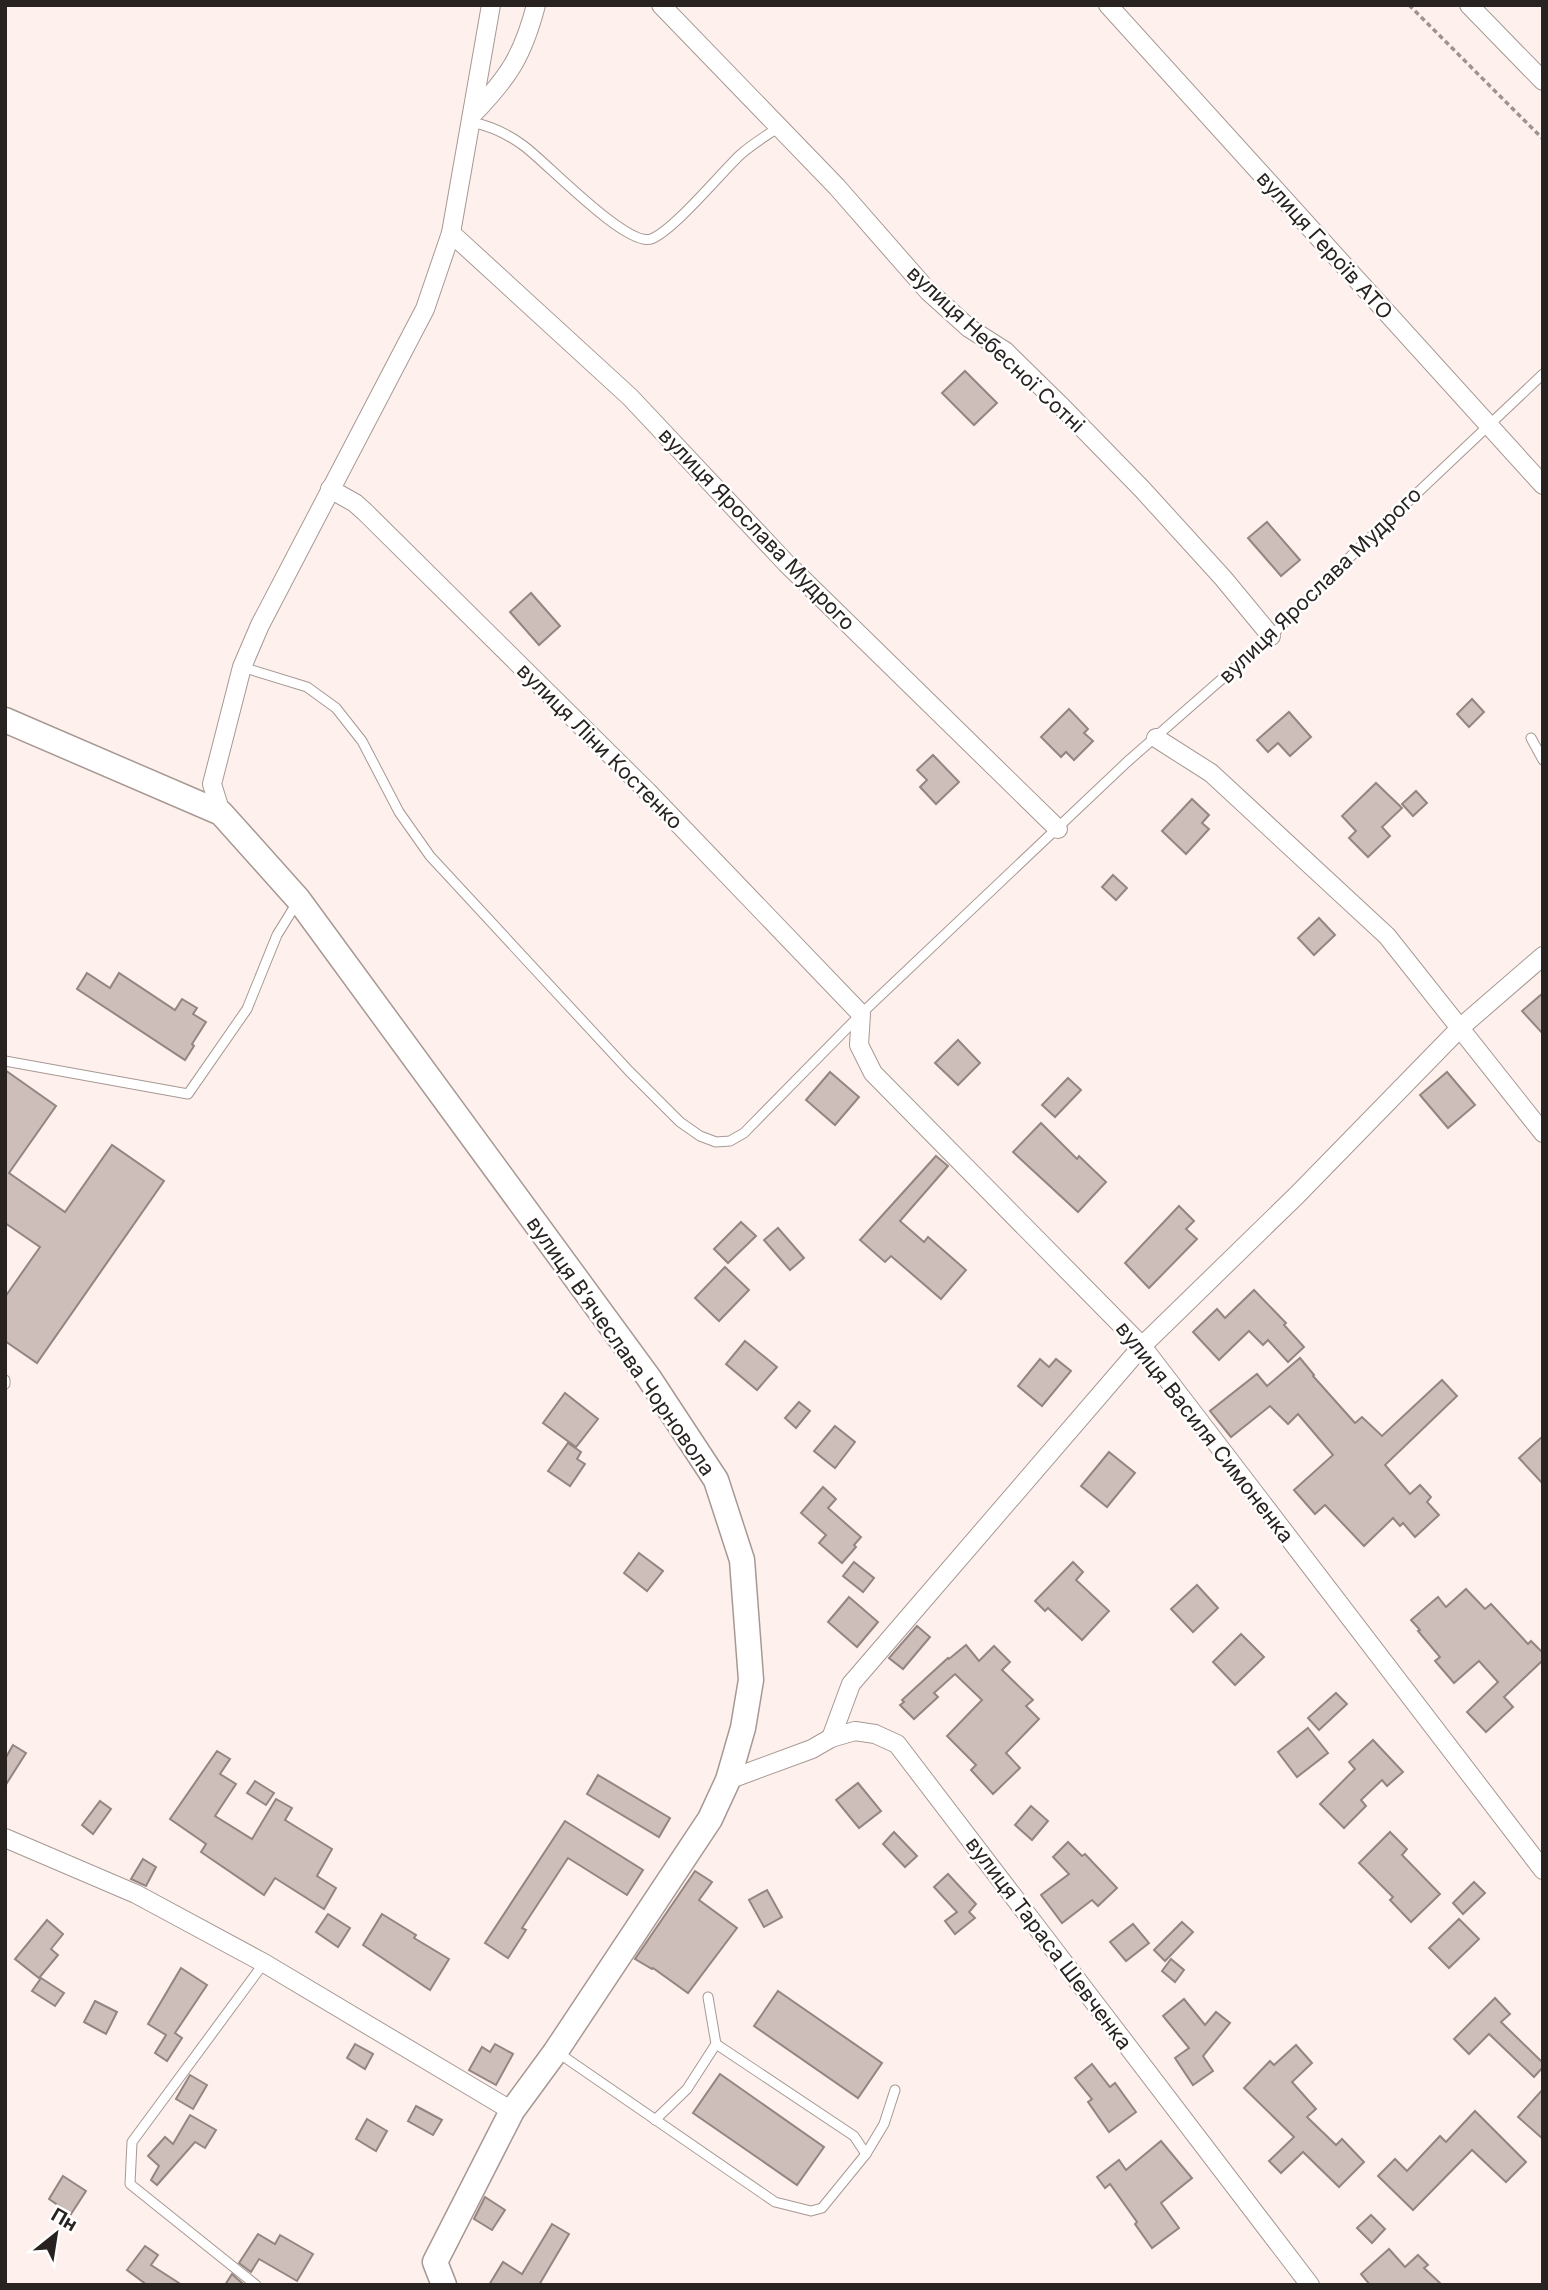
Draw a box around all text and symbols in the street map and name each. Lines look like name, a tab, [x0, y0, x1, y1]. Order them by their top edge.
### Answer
street label: вулиця Героїв АТО	[1252, 166, 1398, 324]
street label: вулиця Небесної Сотні	[902, 260, 1090, 438]
street label: вулиця Ярослава Мудрого	[654, 423, 860, 635]
street label: вулиця Ярослава Мудрого	[1214, 482, 1426, 688]
street label: вулиця Ліни Костенко	[512, 658, 688, 834]
street label: вулиця Вʼячеслава Чорновола	[522, 1212, 720, 1480]
street label: вулиця Василя Симоненка	[1111, 1316, 1299, 1548]
street label: вулиця Тараса Шевченка	[961, 1832, 1137, 2054]
north arrow	[21, 2199, 91, 2269]
text: Пн	[47, 2203, 81, 2236]

